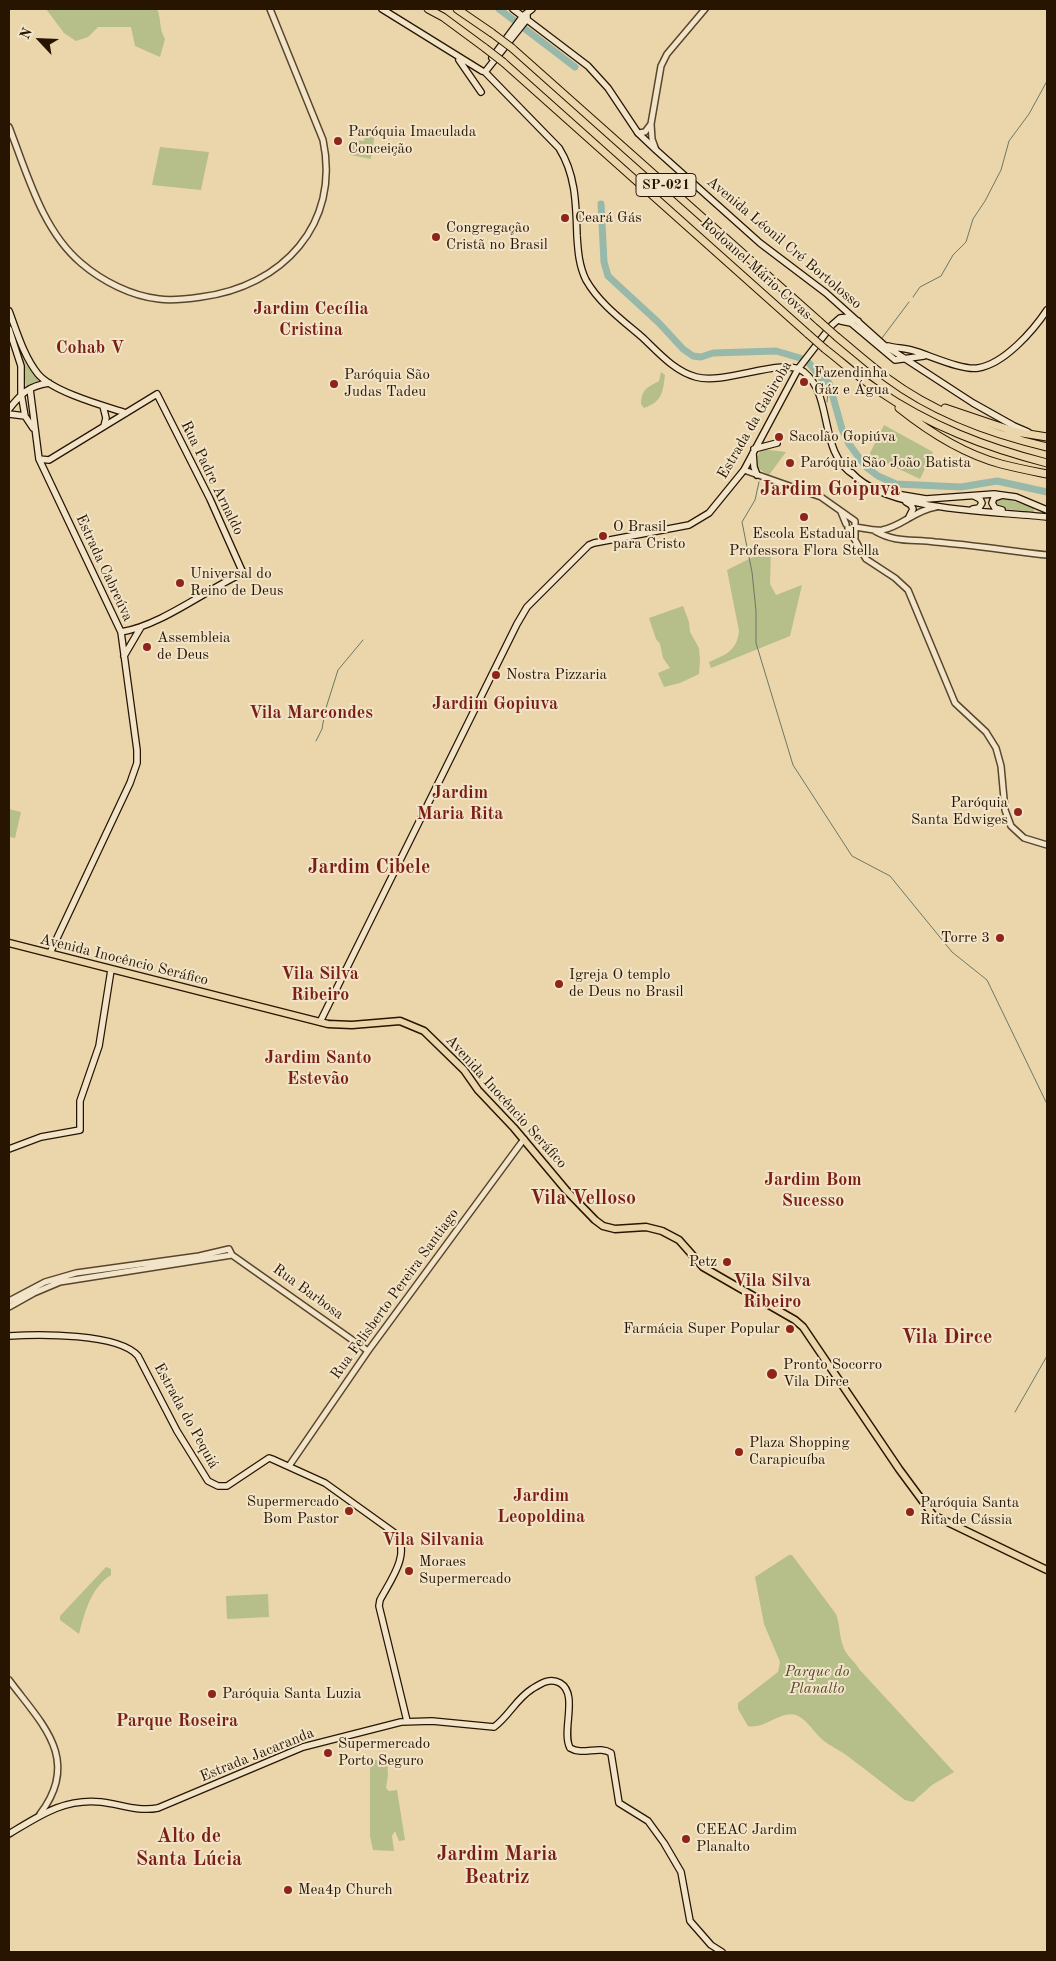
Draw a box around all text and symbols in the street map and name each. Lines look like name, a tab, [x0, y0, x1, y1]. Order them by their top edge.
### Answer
north arrow	[15, 15, 65, 65]
text: N	[18, 26, 35, 41]
place label: Paróquia Imaculada Conceição	[348, 123, 476, 158]
marker: Paróquia Imaculada Conceição	[332, 135, 344, 147]
street label: Avenida Léonil Cré Bortolosso	[703, 173, 865, 313]
road number: SP-021	[636, 174, 696, 196]
place label: Ceará Gás	[575, 209, 642, 227]
marker: Ceará Gás	[559, 212, 571, 224]
street label: Rodoanel Mário Covas	[696, 214, 816, 324]
place label: Congregação Cristã no Brasil	[446, 219, 548, 254]
marker: Congregação Cristã no Brasil	[430, 231, 442, 243]
district label: Jardim Cecília Cristina	[253, 298, 369, 340]
district label: Cohab V	[56, 337, 124, 359]
street label: Estrada da Gabiroba	[714, 358, 796, 482]
place label: Fazendinha Gáz e Água	[814, 364, 889, 399]
place label: Paróquia São Judas Tadeu	[344, 366, 430, 401]
marker: Fazendinha Gáz e Água	[798, 376, 810, 388]
marker: Paróquia São Judas Tadeu	[328, 378, 340, 390]
street label: Rua Padre Arnaldo	[177, 418, 247, 538]
place label: Sacolão Gopiúva	[789, 428, 896, 446]
marker: Sacolão Gopiúva	[773, 431, 785, 443]
place label: Paróquia São João Batista	[800, 454, 971, 472]
marker: Paróquia São João Batista	[784, 457, 796, 469]
district label: Jardim Goipuva	[760, 478, 900, 502]
marker: Escola Estadual Professora Flora Stella	[798, 511, 810, 523]
street label: Estrada Cabreúva	[71, 512, 137, 624]
place label: O Brasil para Cristo	[613, 518, 685, 553]
place label: Escola Estadual Professora Flora Stella	[729, 525, 879, 560]
marker: O Brasil para Cristo	[597, 530, 609, 542]
place label: Universal do Reino de Deus	[190, 565, 283, 600]
marker: Universal do Reino de Deus	[174, 577, 186, 589]
place label: Assembleia de Deus	[157, 629, 230, 664]
marker: Assembleia de Deus	[141, 641, 153, 653]
place label: Nostra Pizzaria	[506, 666, 607, 684]
marker: Nostra Pizzaria	[490, 669, 502, 681]
district label: Jardim Gopiuva	[432, 693, 558, 715]
district label: Vila Marcondes	[249, 702, 373, 724]
district label: Jardim Maria Rita	[417, 782, 503, 824]
place label: Paróquia Santa Edwiges	[911, 794, 1008, 829]
marker: Paróquia Santa Edwiges	[1012, 806, 1024, 818]
district label: Jardim Cibele	[308, 856, 430, 880]
place label: Torre 3	[941, 929, 990, 947]
street label: Avenida Inocêncio Seráfico	[38, 930, 210, 990]
marker: Torre 3	[994, 932, 1006, 944]
district label: Vila Silva Ribeiro	[281, 963, 359, 1006]
place label: Igreja O templo de Deus no Brasil	[569, 966, 684, 1001]
marker: Igreja O templo de Deus no Brasil	[553, 978, 565, 990]
street label: Avenida Inocêncio Seráfico	[441, 1032, 571, 1172]
district label: Jardim Santo Estevão	[264, 1047, 372, 1090]
district label: Jardim Bom Sucesso	[764, 1169, 862, 1212]
district label: Vila Velloso	[530, 1187, 636, 1211]
street label: Rua Felisberto Pereira Santiago	[327, 1205, 463, 1383]
place label: Petz	[689, 1253, 717, 1271]
marker: Petz	[721, 1256, 733, 1268]
street label: Rua Barbosa	[269, 1260, 347, 1324]
district label: Vila Silva Ribeiro	[733, 1270, 811, 1312]
place label: Farmácia Super Popular	[623, 1320, 780, 1338]
marker: Farmácia Super Popular	[784, 1323, 796, 1335]
district label: Vila Dirce	[901, 1326, 993, 1350]
place label: Pronto Socorro Vila Dirce	[783, 1356, 882, 1391]
street label: Estrada do Pequiá	[150, 1360, 222, 1472]
marker: Pronto Socorro Vila Dirce	[765, 1367, 779, 1381]
place label: Plaza Shopping Carapicuíba	[749, 1434, 850, 1469]
marker: Plaza Shopping Carapicuíba	[733, 1446, 745, 1458]
district label: Jardim Leopoldina	[497, 1485, 585, 1528]
place label: Supermercado Bom Pastor	[247, 1493, 339, 1528]
place label: Paróquia Santa Rita de Cássia	[920, 1494, 1019, 1529]
marker: Supermercado Bom Pastor	[343, 1505, 355, 1517]
marker: Paróquia Santa Rita de Cássia	[904, 1506, 916, 1518]
district label: Vila Silvania	[382, 1529, 484, 1551]
place label: Moraes Supermercado	[419, 1553, 511, 1588]
marker: Moraes Supermercado	[403, 1565, 415, 1577]
park label: Parque do Planalto	[785, 1663, 849, 1698]
place label: Paróquia Santa Luzia	[222, 1685, 362, 1703]
marker: Paróquia Santa Luzia	[206, 1688, 218, 1700]
district label: Parque Roseira	[116, 1710, 238, 1732]
street label: Estrada Jacaranda	[197, 1724, 317, 1786]
place label: Supermercado Porto Seguro	[338, 1735, 430, 1770]
marker: Supermercado Porto Seguro	[322, 1747, 334, 1759]
place label: CEEAC Jardim Planalto	[696, 1821, 797, 1856]
district label: Alto de Santa Lúcia	[136, 1825, 242, 1872]
marker: CEEAC Jardim Planalto	[680, 1833, 692, 1845]
district label: Jardim Maria Beatriz	[437, 1843, 557, 1890]
place label: Mea4p Church	[298, 1881, 393, 1899]
marker: Mea4p Church	[282, 1884, 294, 1896]

